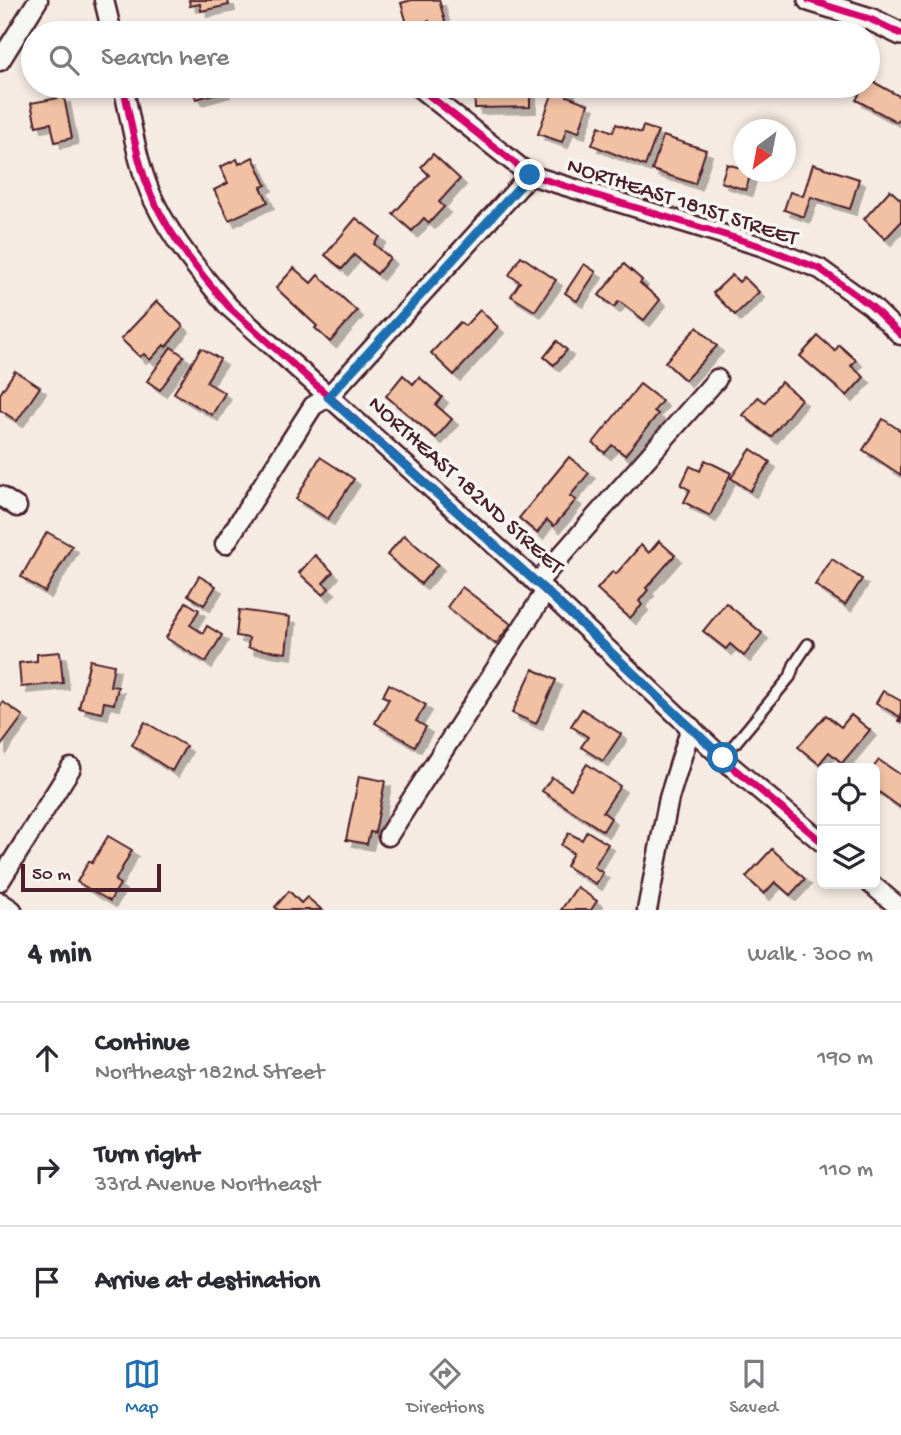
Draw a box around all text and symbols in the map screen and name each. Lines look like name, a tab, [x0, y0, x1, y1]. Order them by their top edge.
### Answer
search box	[21, 21, 880, 98]
icon: search	[45, 41, 83, 79]
text: Search here	[101, 44, 229, 75]
north arrow	[733, 119, 796, 182]
street label: NORTHEAST 181ST STREET	[563, 153, 802, 253]
route end	[514, 159, 545, 190]
street label: NORTHEAST 182ND STREET	[362, 391, 569, 582]
route start	[707, 742, 738, 773]
map controls	[817, 763, 880, 889]
button: locate	[817, 763, 880, 826]
button: layers	[817, 826, 880, 889]
scale bar	[21, 861, 161, 893]
text: 50 m	[32, 864, 71, 887]
text: 4 min	[28, 938, 91, 973]
text: Walk · 300 m	[747, 942, 873, 969]
text: Continue	[95, 1029, 189, 1060]
icon: ahead	[28, 1039, 66, 1077]
text: 190 m	[817, 1045, 873, 1072]
text: Northeast 182nd Street	[95, 1060, 324, 1087]
text: Turn right	[95, 1141, 199, 1172]
icon: right	[28, 1151, 66, 1189]
text: 110 m	[820, 1157, 873, 1184]
text: 33rd Avenue Northeast	[95, 1172, 320, 1199]
icon: arrive	[28, 1263, 66, 1301]
text: Arrive at destination	[95, 1267, 320, 1298]
tab: Map	[123, 1355, 161, 1420]
tab: Directions	[407, 1355, 484, 1420]
tab: Saved	[729, 1355, 778, 1420]

